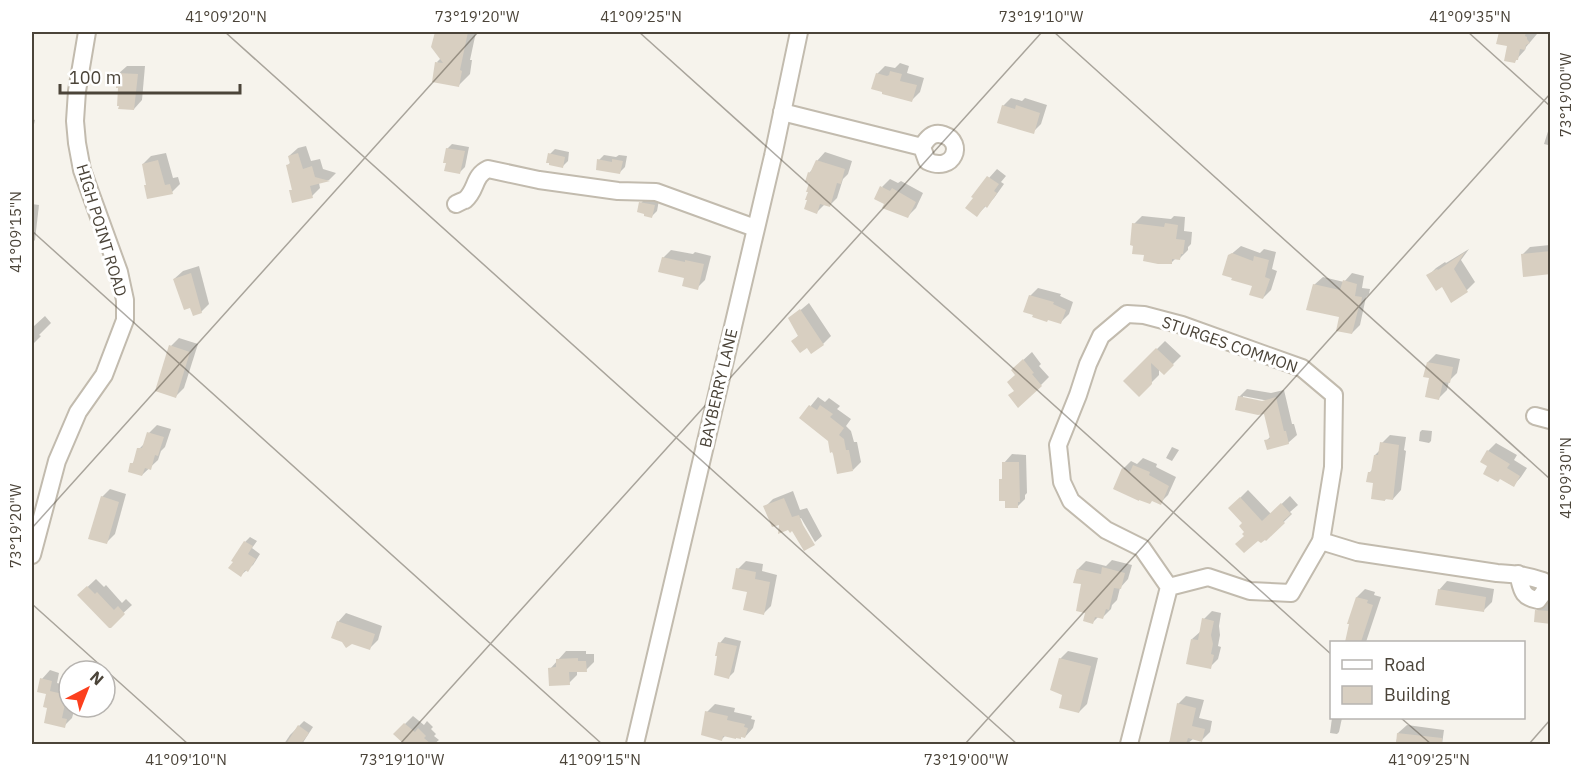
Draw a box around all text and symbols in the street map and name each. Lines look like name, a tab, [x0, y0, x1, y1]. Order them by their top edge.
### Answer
text: 41°09'20"N	[185, 7, 267, 26]
text: 73°19'20"W	[435, 7, 520, 26]
text: 41°09'25"N	[600, 7, 682, 26]
text: 73°19'10"W	[999, 7, 1084, 26]
text: 41°09'35"N	[1429, 7, 1511, 26]
text: 73°19'00"W	[1556, 52, 1575, 137]
scale bar	[60, 57, 240, 95]
text: 100 m	[69, 66, 121, 89]
street label: HIGH POINT ROAD	[72, 161, 132, 299]
text: 41°09'15"N	[6, 191, 25, 273]
street label: STURGES COMMON	[1159, 311, 1301, 377]
street label: BAYBERRY LANE	[695, 327, 741, 449]
text: 41°09'30"N	[1556, 437, 1575, 519]
text: 73°19'20"W	[6, 483, 25, 568]
legend	[1330, 641, 1525, 719]
text: Road	[1384, 653, 1425, 676]
north arrow	[57, 659, 117, 719]
text: N	[86, 667, 108, 689]
text: Building	[1384, 683, 1451, 706]
text: 41°09'10"N	[145, 750, 227, 769]
text: 73°19'10"W	[360, 750, 445, 769]
text: 41°09'15"N	[559, 750, 641, 769]
text: 73°19'00"W	[924, 750, 1009, 769]
text: 41°09'25"N	[1388, 750, 1470, 769]

